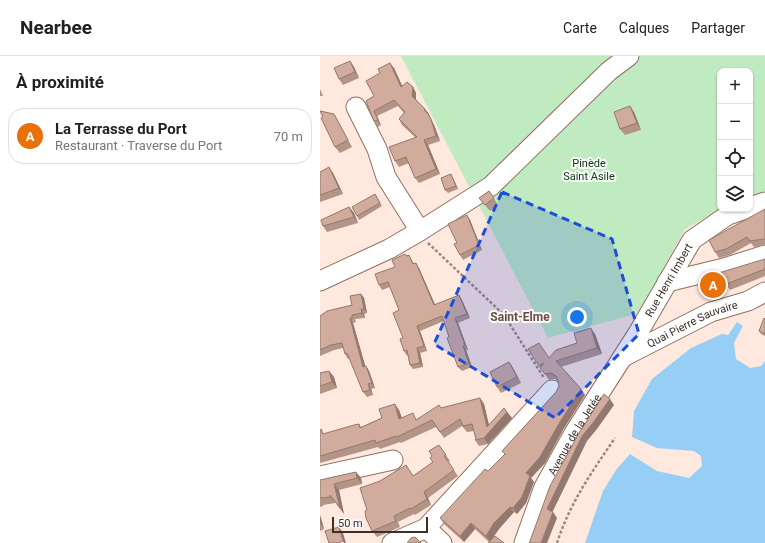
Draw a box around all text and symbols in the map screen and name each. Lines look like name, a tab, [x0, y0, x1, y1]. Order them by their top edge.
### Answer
text: Nearbee	[20, 16, 92, 39]
text: Carte	[563, 20, 597, 36]
text: Calques	[619, 20, 669, 36]
text: Partager	[691, 20, 745, 36]
map controls	[717, 68, 753, 212]
button: +	[717, 68, 753, 104]
text: À proximité	[16, 72, 104, 92]
button: −	[717, 104, 753, 140]
text: La Terrasse du Port	[55, 120, 187, 138]
text: A	[26, 129, 34, 144]
text: 70 m	[274, 129, 303, 144]
text: Restaurant · Traverse du Port	[55, 138, 222, 153]
button: locate	[717, 140, 753, 176]
park label: Pinède Saint Asile	[563, 157, 615, 183]
button: layers	[717, 176, 753, 212]
street label: Rue Henri Imbert	[642, 241, 695, 319]
pin: A	[700, 270, 726, 300]
street label: Quai Pierre Sauvaire	[645, 298, 739, 350]
your location	[567, 307, 587, 327]
district label: Saint-Elme	[490, 310, 550, 324]
street label: Avenue de la Jetée	[545, 392, 604, 478]
scale bar	[332, 515, 428, 534]
text: 50 m	[338, 517, 363, 530]

